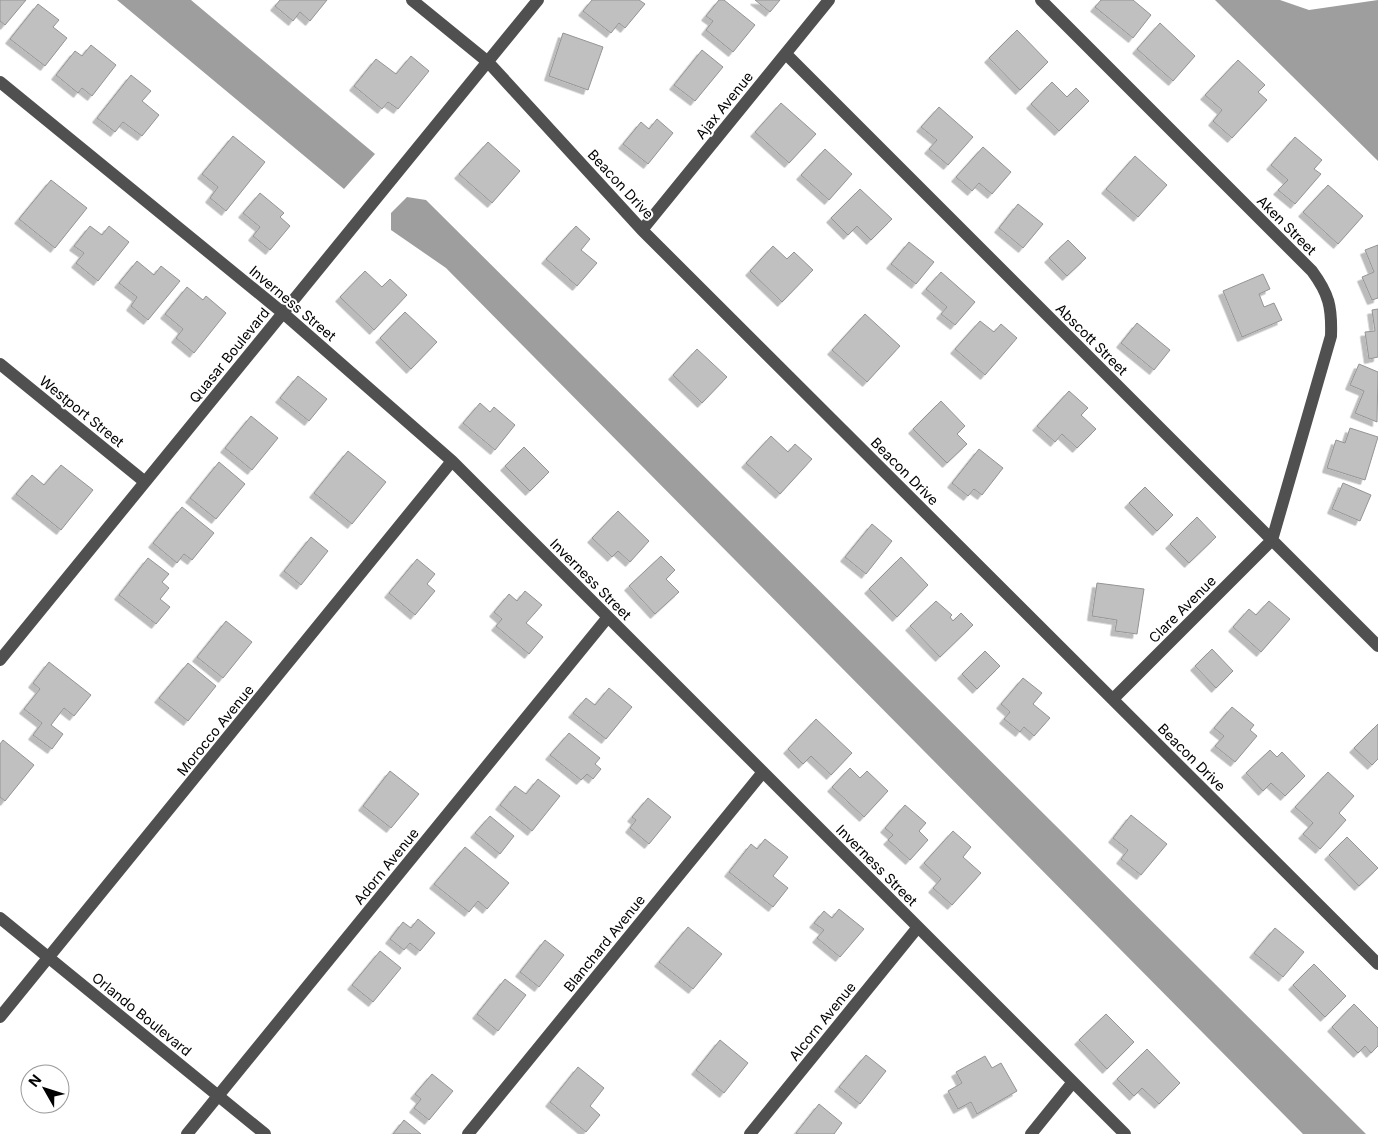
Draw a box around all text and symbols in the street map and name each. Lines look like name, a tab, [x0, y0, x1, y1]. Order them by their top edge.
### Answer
street label: Ajax Avenue	[692, 68, 756, 142]
street label: Beacon Drive	[585, 146, 657, 222]
street label: Aken Street	[1254, 192, 1320, 258]
street label: Inverness Street	[246, 262, 340, 344]
street label: Abscott Street	[1053, 300, 1132, 379]
street label: Quasar Boulevard	[185, 304, 273, 406]
street label: Westport Street	[36, 372, 128, 450]
street label: Beacon Drive	[868, 434, 942, 508]
street label: Inverness Street	[547, 535, 635, 623]
street label: Clare Avenue	[1145, 572, 1219, 646]
street label: Morocco Avenue	[173, 681, 257, 779]
street label: Beacon Drive	[1155, 720, 1229, 794]
street label: Inverness Street	[833, 821, 921, 909]
street label: Adorn Avenue	[350, 824, 422, 908]
street label: Blanchard Avenue	[560, 891, 648, 995]
street label: Orlando Boulevard	[89, 969, 195, 1059]
street label: Alcorn Avenue	[785, 978, 859, 1064]
north arrow	[20, 1064, 70, 1114]
text: N	[25, 1071, 44, 1090]

